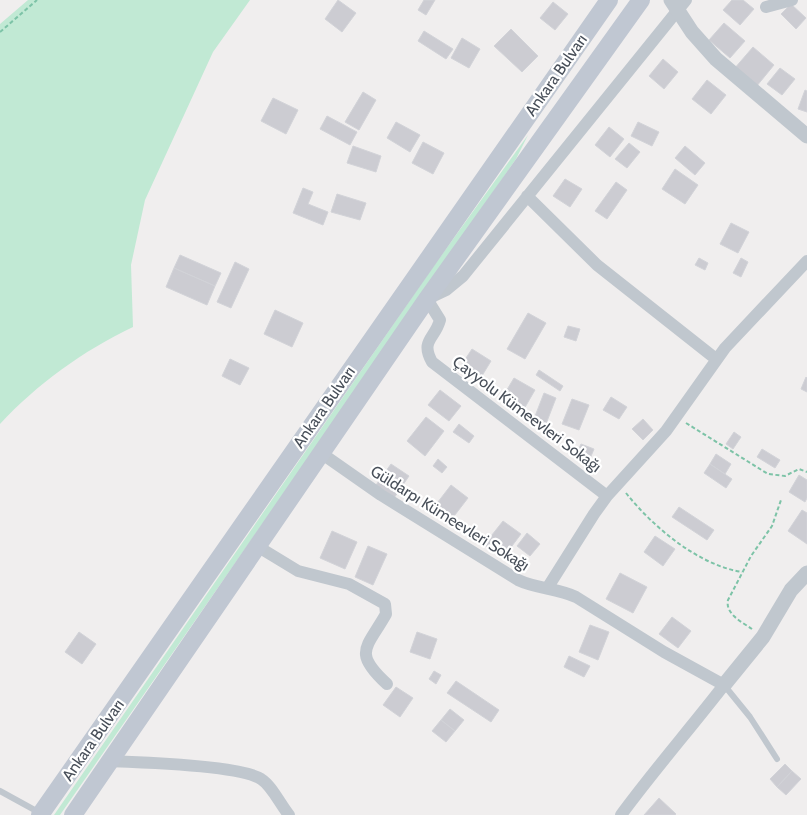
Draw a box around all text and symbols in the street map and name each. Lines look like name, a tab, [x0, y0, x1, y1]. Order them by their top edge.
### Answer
street label: Ankara Bulvarı	[521, 31, 591, 119]
street label: Çayyolu Kümeevleri Sokağı	[449, 352, 605, 476]
street label: Ankara Bulvarı	[289, 363, 359, 451]
street label: Güldarpı Kümeevleri Sokağı	[367, 461, 533, 575]
street label: Ankara Bulvarı	[58, 696, 128, 784]

